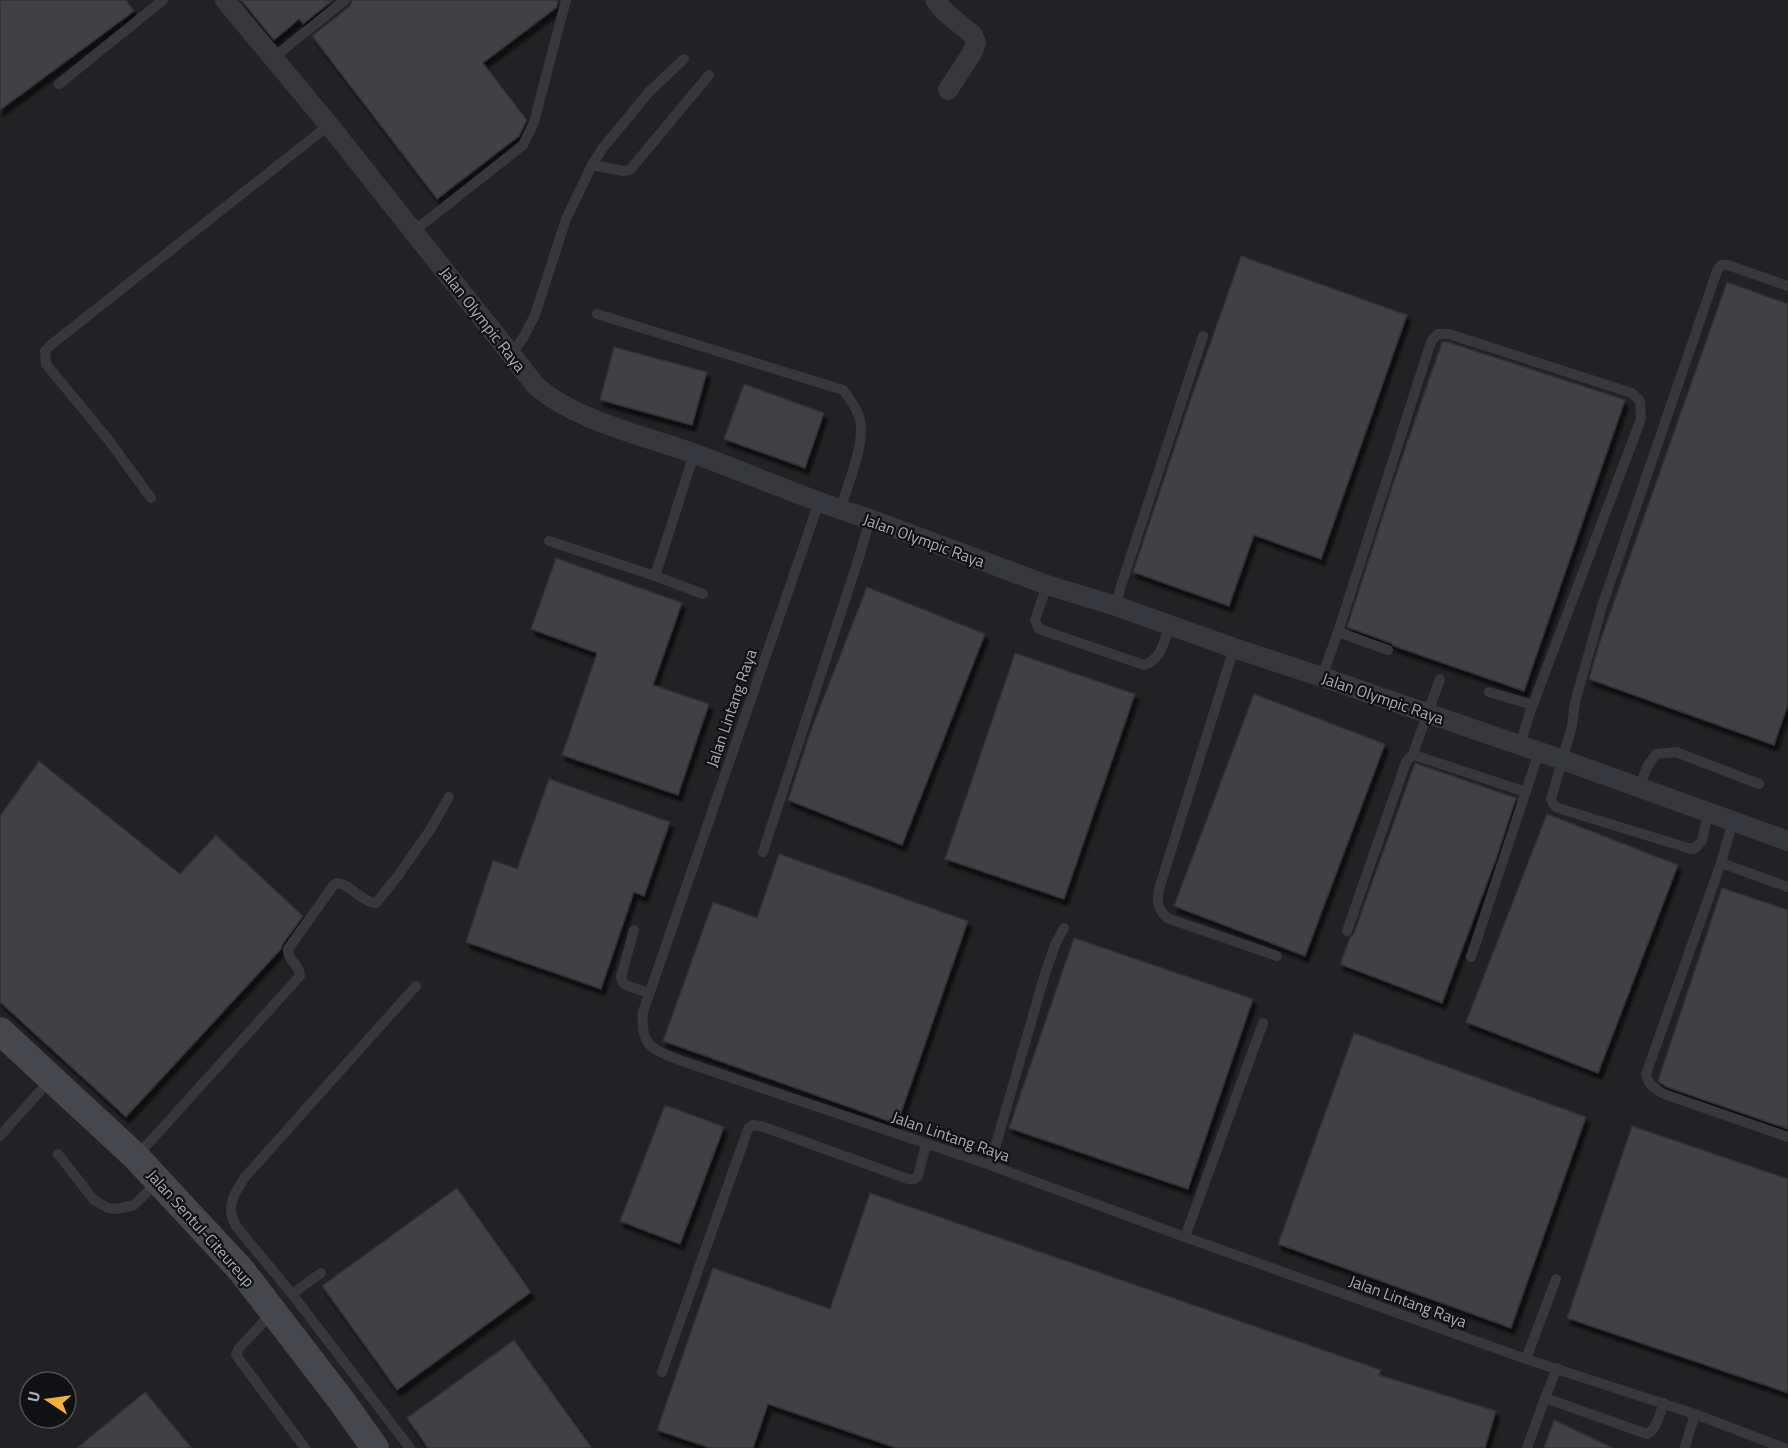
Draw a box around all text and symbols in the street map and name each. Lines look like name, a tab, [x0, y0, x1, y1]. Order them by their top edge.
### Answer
street label: Jalan Olympic Raya	[434, 261, 532, 377]
street label: Jalan Olympic Raya	[860, 507, 988, 573]
street label: Jalan Lintang Raya	[700, 646, 762, 770]
street label: Jalan Olympic Raya	[1319, 666, 1447, 730]
street label: Jalan Lintang Raya	[889, 1105, 1013, 1167]
street label: Jalan Sentul-Citeureup	[141, 1164, 261, 1292]
street label: Jalan Lintang Raya	[1346, 1269, 1470, 1333]
north arrow	[18, 1370, 78, 1430]
text: U	[21, 1389, 46, 1404]

